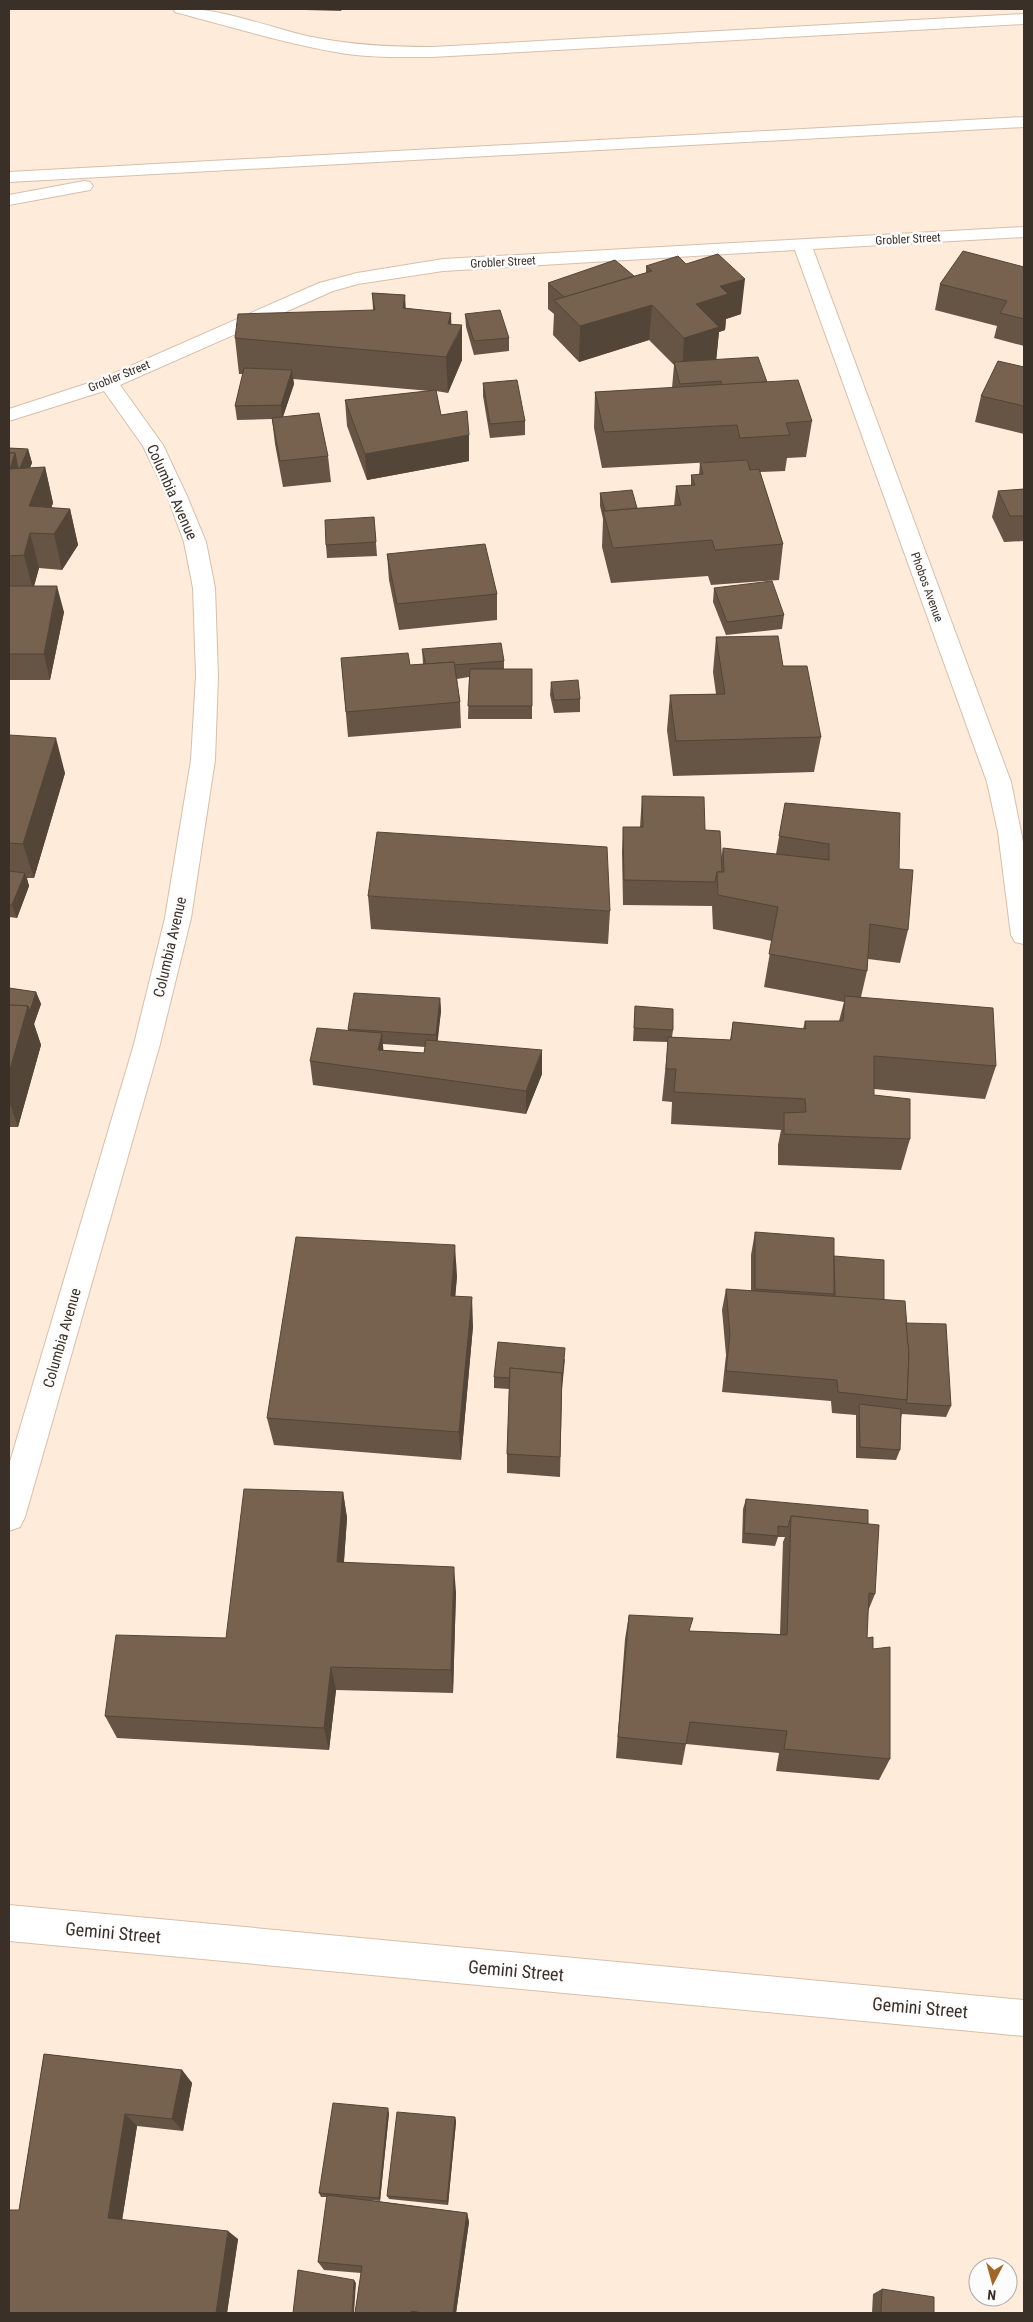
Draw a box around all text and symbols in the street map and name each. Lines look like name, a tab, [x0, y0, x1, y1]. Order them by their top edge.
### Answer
street label: Grobler Street	[875, 230, 942, 248]
street label: Grobler Street	[470, 253, 537, 271]
street label: Grobler Street	[86, 357, 152, 395]
street label: Columbia Avenue	[143, 441, 201, 543]
street label: Phobos Avenue	[908, 550, 946, 624]
street label: Columbia Avenue	[150, 895, 190, 999]
street label: Columbia Avenue	[39, 1286, 85, 1390]
street label: Gemini Street	[64, 1918, 162, 1947]
street label: Gemini Street	[467, 1956, 565, 1985]
street label: Gemini Street	[871, 1993, 969, 2022]
north arrow	[968, 2257, 1018, 2307]
text: N	[987, 2287, 997, 2303]

